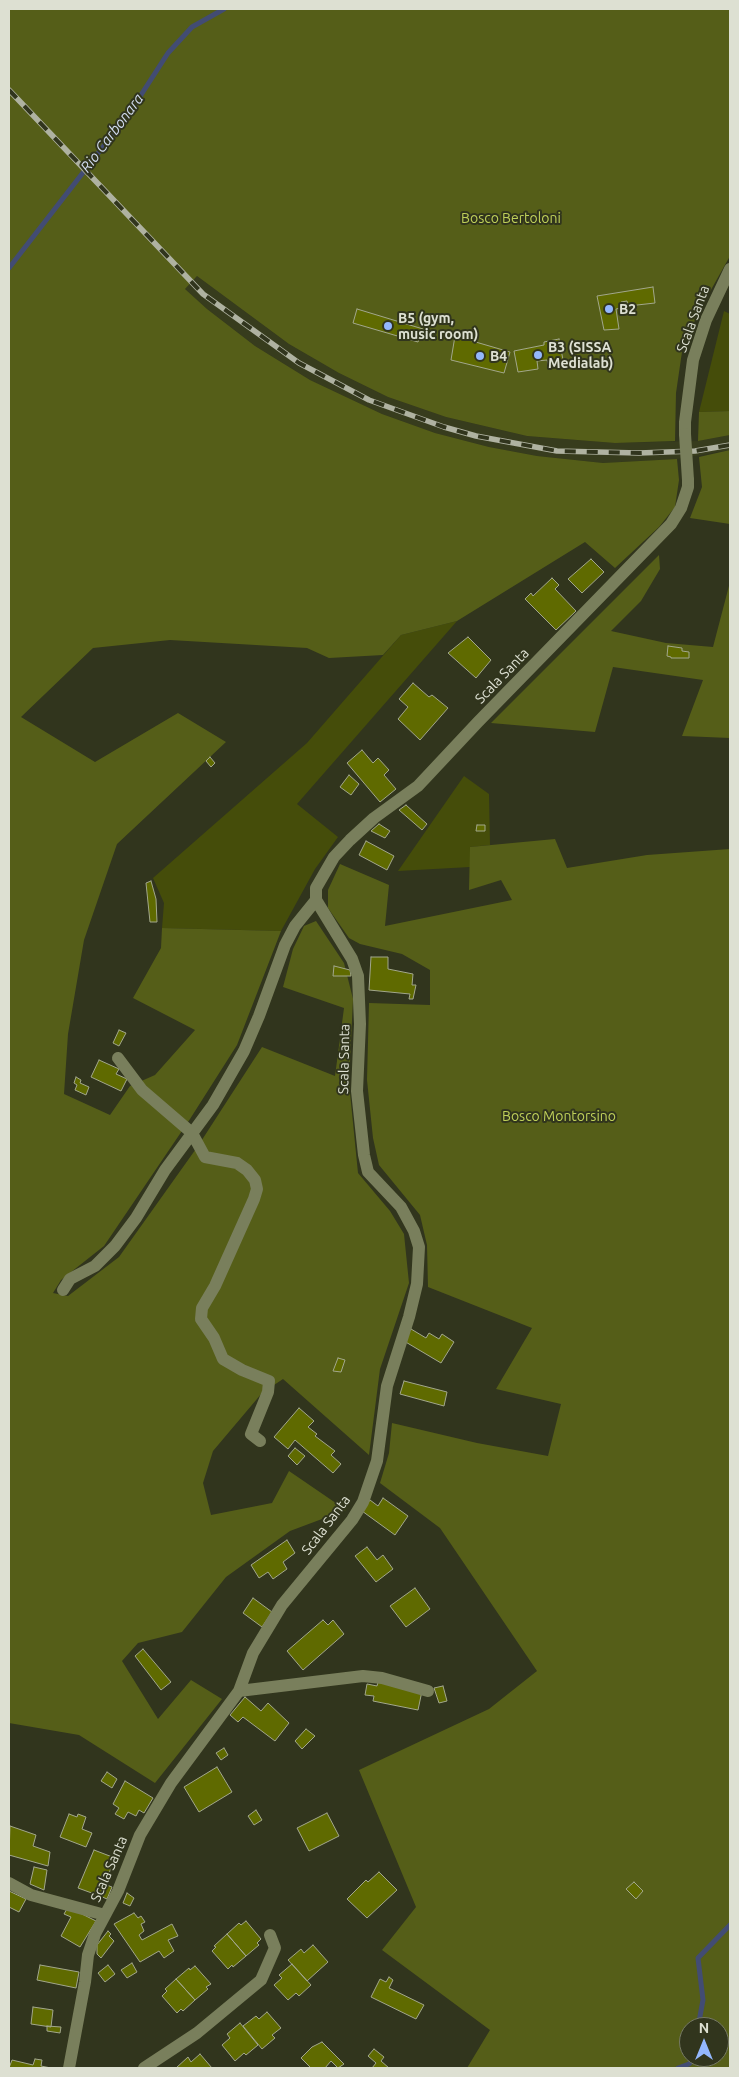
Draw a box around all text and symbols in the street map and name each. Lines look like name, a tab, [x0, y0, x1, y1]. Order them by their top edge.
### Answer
water label: Rio Carbonara	[77, 90, 147, 176]
park label: Bosco Bertoloni	[461, 210, 561, 226]
street label: Scala Santa	[673, 283, 713, 355]
place label: B2	[619, 301, 636, 317]
marker: B2	[603, 303, 615, 315]
place label: B5 (gym, music room)	[398, 310, 478, 342]
marker: B5 (gym, music room)	[382, 320, 394, 332]
place label: B3 (SISSA Medialab)	[548, 339, 613, 372]
place label: B4	[490, 348, 507, 364]
marker: B3 (SISSA Medialab)	[532, 349, 544, 361]
marker: B4	[474, 350, 486, 362]
street label: Scala Santa	[472, 645, 532, 707]
street label: Scala Santa	[335, 1024, 353, 1094]
park label: Bosco Montorsino	[502, 1108, 616, 1124]
street label: Scala Santa	[298, 1492, 354, 1558]
street label: Scala Santa	[87, 1833, 131, 1905]
north arrow	[679, 2017, 729, 2067]
text: N	[699, 2020, 709, 2036]

